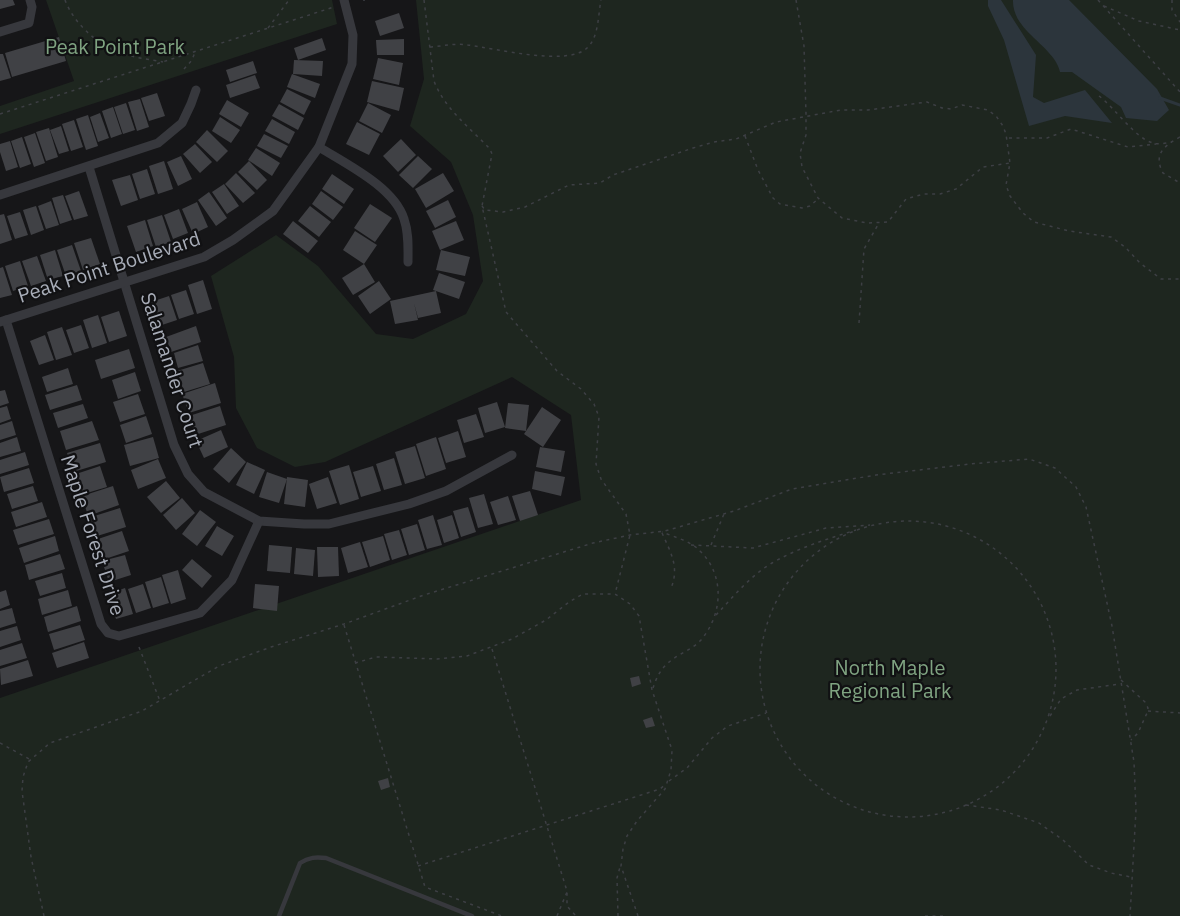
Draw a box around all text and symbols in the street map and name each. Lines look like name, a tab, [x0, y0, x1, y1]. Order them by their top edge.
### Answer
park label: Peak Point Park	[45, 33, 186, 60]
street label: Peak Point Boulevard	[14, 224, 204, 309]
street label: Salamander Court	[135, 289, 210, 451]
street label: Maple Forest Drive	[55, 451, 132, 619]
park label: North Maple Regional Park	[829, 654, 952, 704]

